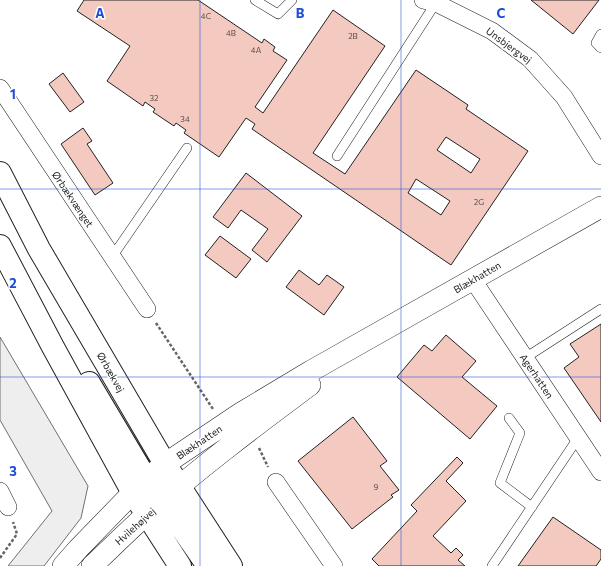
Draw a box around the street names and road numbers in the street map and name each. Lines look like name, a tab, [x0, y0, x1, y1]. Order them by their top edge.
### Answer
street label: Unsbjergvej	[484, 24, 534, 66]
street label: Ørbækvænget	[50, 169, 96, 229]
street label: Blækhatten	[451, 259, 503, 295]
street label: Ørbækvej	[95, 350, 127, 394]
street label: Agerhatten	[518, 351, 556, 401]
street label: Blækhatten	[174, 422, 224, 462]
street label: Hvilehøjvej	[112, 505, 158, 547]

